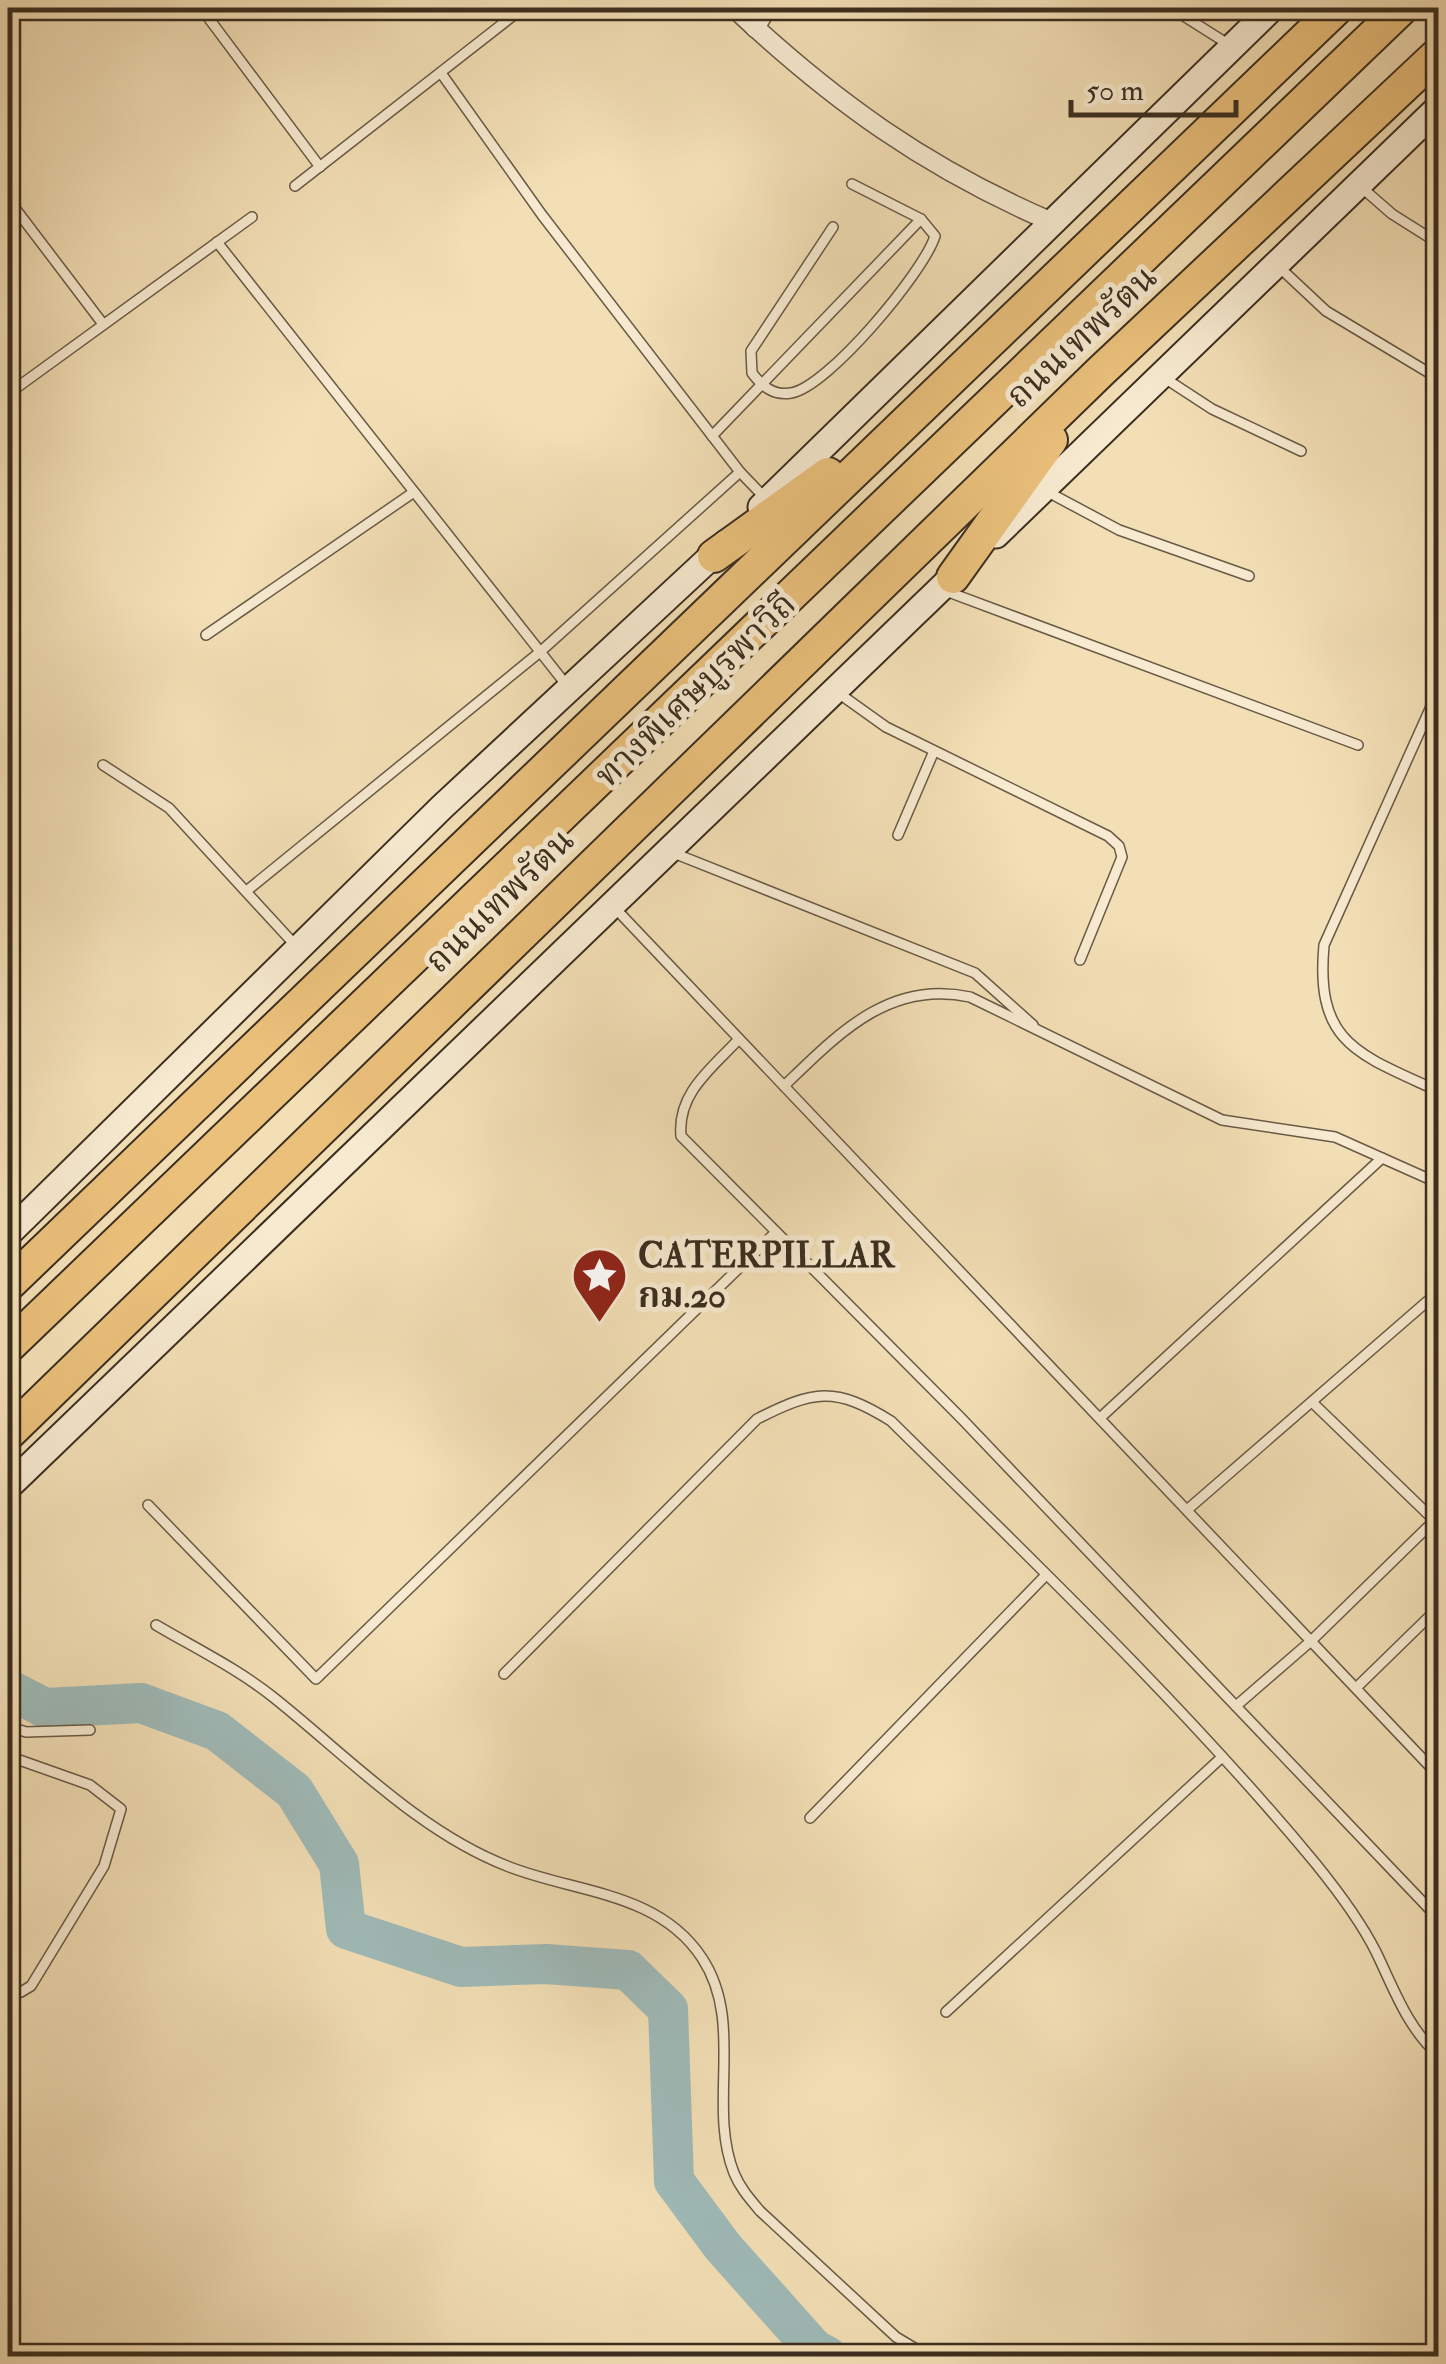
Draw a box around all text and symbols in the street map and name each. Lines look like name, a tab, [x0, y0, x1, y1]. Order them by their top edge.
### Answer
scale bar	[1071, 55, 1236, 117]
text: 50 m	[1086, 72, 1144, 109]
street label: ถนนเทพรัตน	[997, 256, 1166, 418]
street label: ทางพิเศษบูรพาวิถี	[586, 583, 806, 797]
street label: ถนนเทพรัตน	[416, 819, 583, 983]
place label: CATERPILLAR กม.20	[638, 1234, 896, 1318]
place icon: CATERPILLAR กม.20	[569, 1245, 629, 1324]

